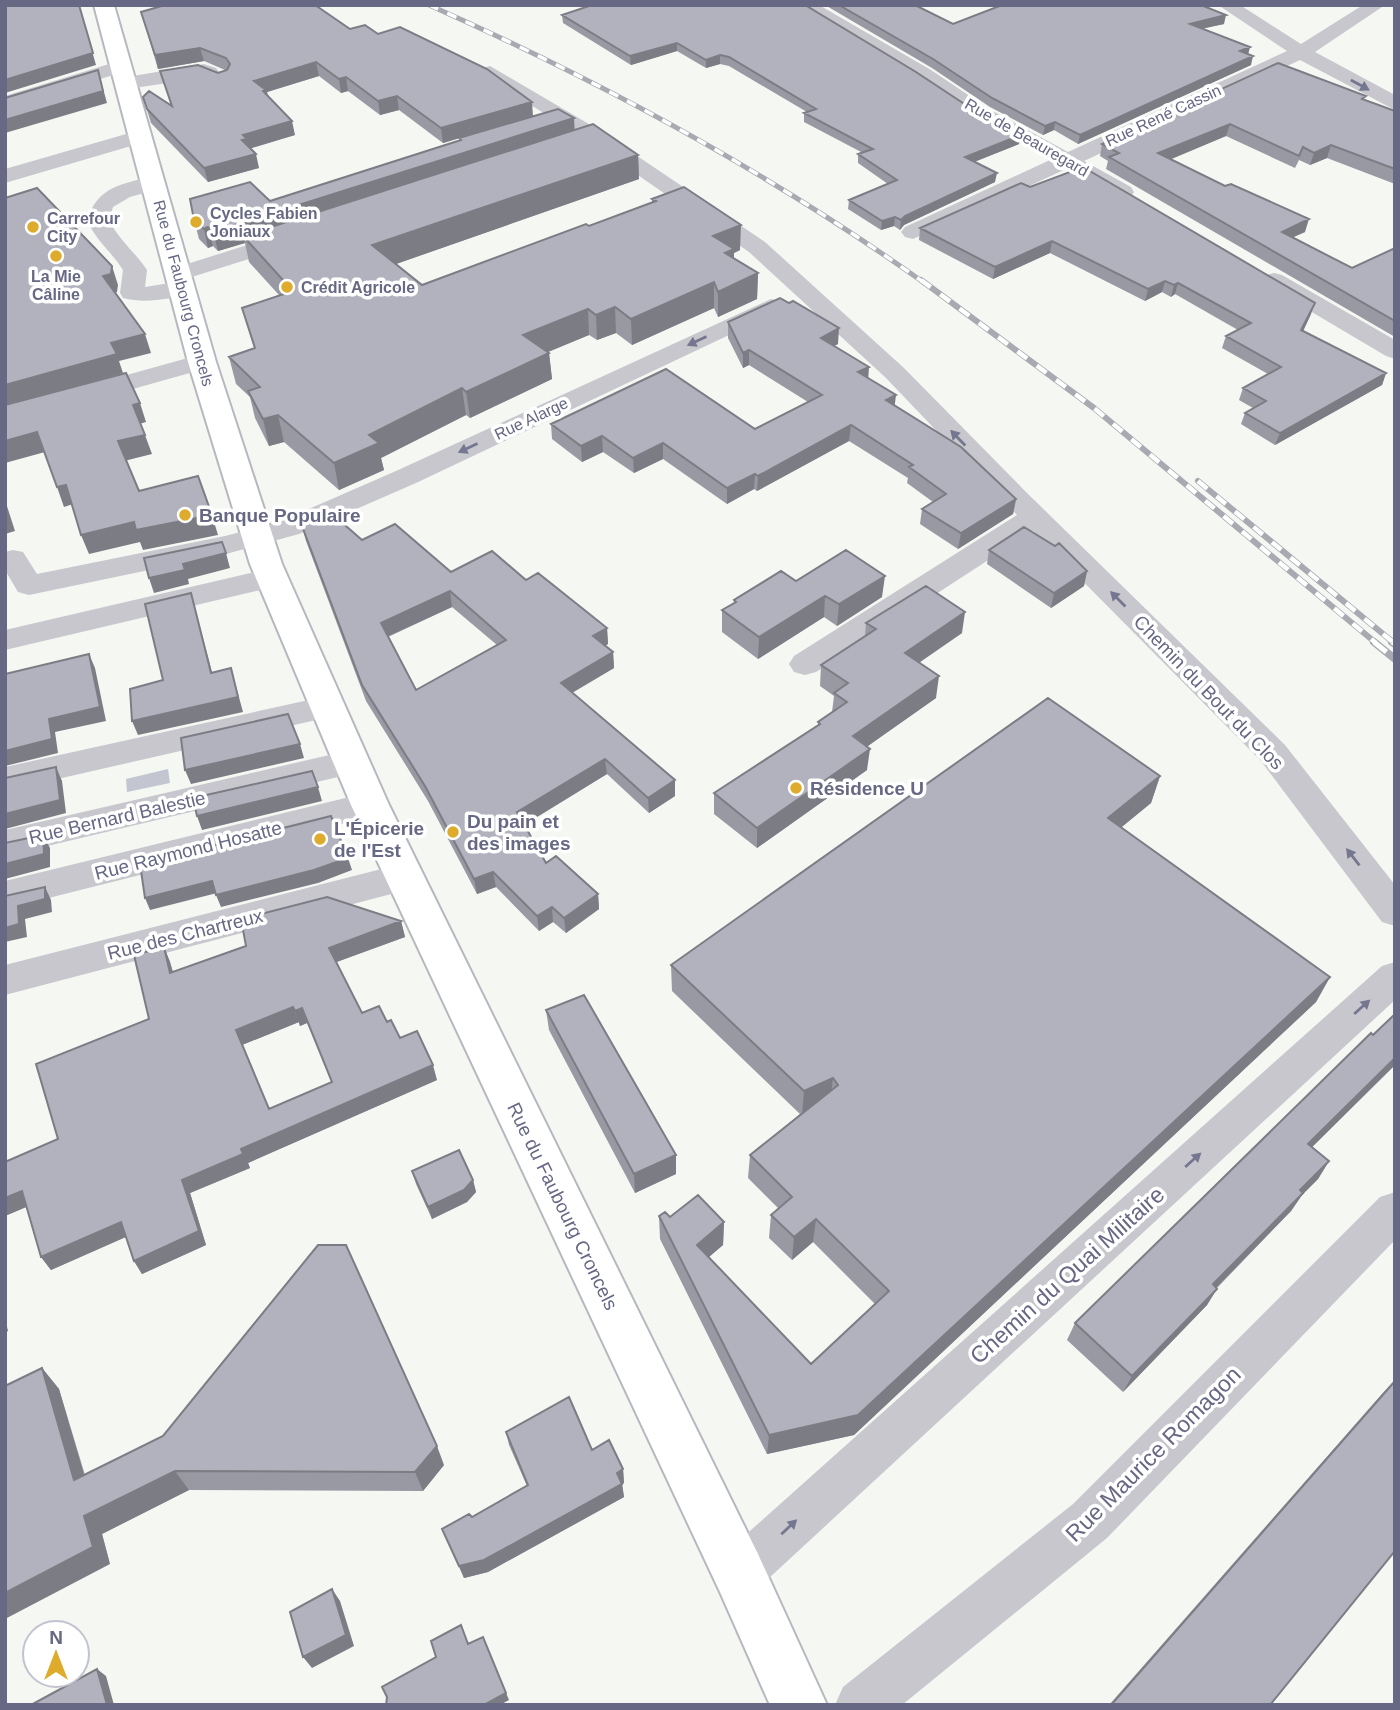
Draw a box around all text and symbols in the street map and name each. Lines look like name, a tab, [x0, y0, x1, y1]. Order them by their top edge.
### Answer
one-way arrow	[1351, 79, 1370, 91]
street label: Rue René Cassin	[1103, 81, 1224, 150]
street label: Rue de Beauregard	[962, 95, 1091, 180]
street label: Rue du Faubourg Croncels	[150, 198, 217, 388]
place label: Cycles Fabien Joniaux	[210, 205, 318, 240]
place label: Carrefour City	[47, 210, 120, 245]
marker: Cycles Fabien Joniaux	[188, 214, 204, 230]
marker: Carrefour City	[25, 219, 41, 235]
marker: La Mie Câline	[48, 248, 64, 264]
place label: La Mie Câline	[31, 268, 81, 303]
marker: Crédit Agricole	[279, 279, 295, 295]
place label: Crédit Agricole	[301, 279, 415, 296]
one-way arrow	[686, 336, 707, 347]
street label: Rue Alarge	[492, 394, 571, 443]
one-way arrow	[949, 429, 966, 446]
one-way arrow	[458, 442, 478, 454]
place label: Banque Populaire	[199, 505, 361, 526]
marker: Banque Populaire	[177, 507, 193, 523]
one-way arrow	[1109, 591, 1126, 608]
street label: Chemin du Bout du Clos	[1130, 611, 1288, 774]
place label: Résidence U	[810, 778, 924, 799]
marker: Résidence U	[788, 780, 804, 796]
street label: Rue Bernard Balestie	[27, 787, 207, 848]
place label: Du pain et des images	[467, 811, 571, 854]
street label: Rue Raymond Hosatte	[92, 817, 284, 884]
place label: L'Épicerie de l'Est	[334, 818, 424, 861]
marker: Du pain et des images	[445, 824, 461, 840]
marker: L'Épicerie de l'Est	[312, 831, 328, 847]
one-way arrow	[1346, 849, 1361, 867]
street label: Rue des Chartreux	[105, 905, 266, 964]
one-way arrow	[1353, 999, 1371, 1015]
street label: Rue du Faubourg Croncels	[503, 1099, 622, 1313]
one-way arrow	[1184, 1152, 1202, 1168]
street label: Chemin du Quai Militaire	[965, 1181, 1169, 1369]
street label: Rue Maurice Romagon	[1060, 1361, 1246, 1547]
one-way arrow	[780, 1519, 798, 1535]
north arrow	[21, 1619, 91, 1689]
text: N	[49, 1627, 63, 1648]

